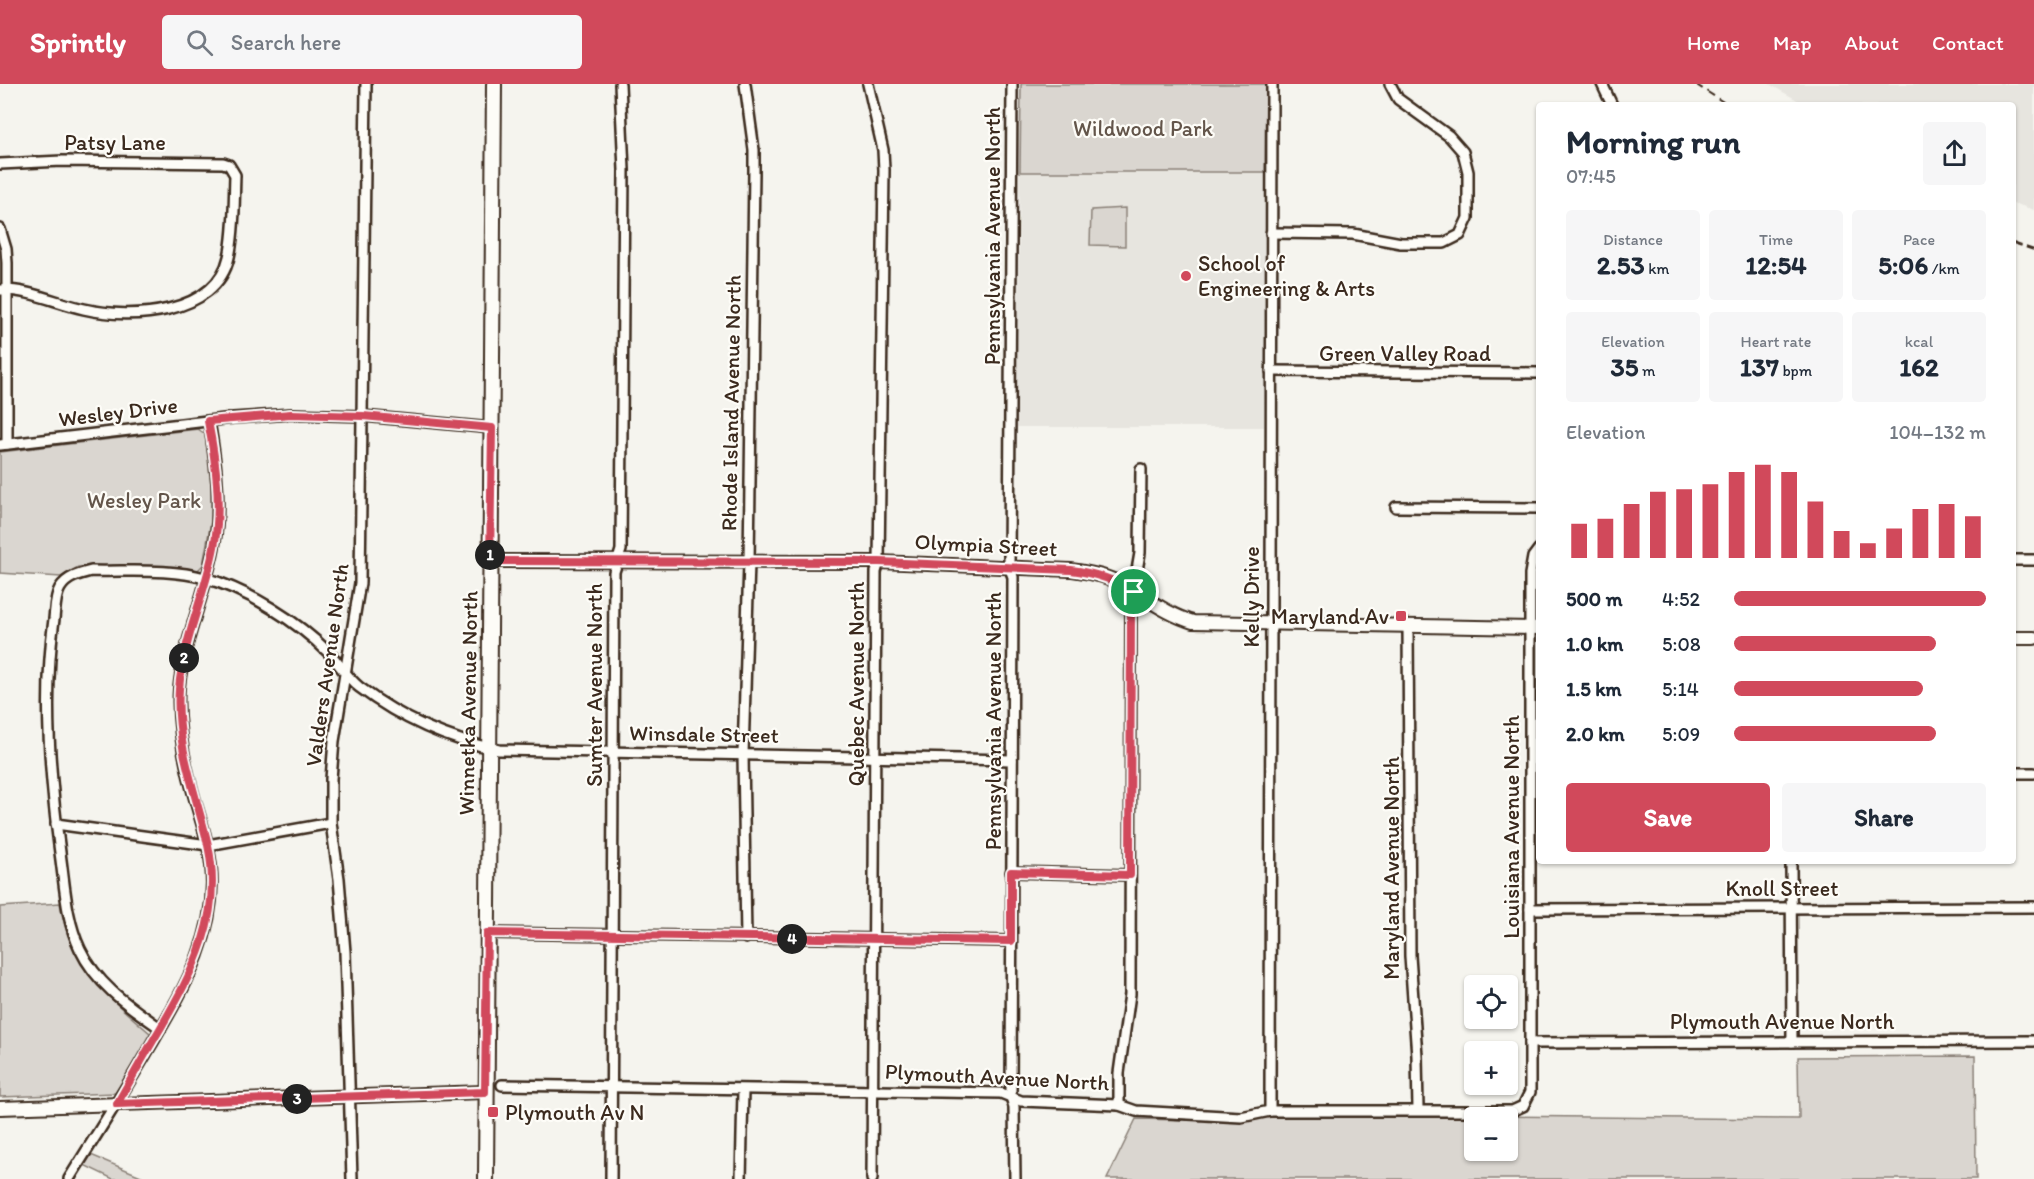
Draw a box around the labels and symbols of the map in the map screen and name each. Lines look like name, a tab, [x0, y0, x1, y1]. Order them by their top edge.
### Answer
street label: Pennsylvania Avenue North	[979, 106, 1006, 365]
park label: Wildwood Park	[1073, 115, 1214, 142]
street label: Patsy Lane	[64, 129, 166, 156]
place label: School of Engineering & Arts	[1198, 250, 1375, 302]
marker: School of Engineering & Arts	[1179, 269, 1193, 283]
street label: Rhode Island Avenue North	[715, 275, 747, 531]
street label: Green Valley Road	[1319, 340, 1491, 367]
street label: Wesley Drive	[57, 391, 179, 433]
park label: Wesley Park	[87, 487, 201, 514]
street label: Olympia Street	[914, 528, 1058, 562]
pin: 1	[475, 540, 505, 570]
street label: Kelly Drive	[1238, 546, 1265, 648]
street label: Valders Avenue North	[299, 561, 355, 768]
pin	[1108, 566, 1159, 617]
street label: Quebec Avenue North	[843, 581, 870, 786]
street label: Sumter Avenue North	[581, 583, 608, 787]
street label: Winnetka Avenue North	[453, 590, 483, 816]
street label: Pennsylvania Avenue North	[980, 591, 1007, 850]
place label: Maryland Av	[1271, 603, 1389, 630]
marker: Maryland Av	[1394, 609, 1408, 623]
pin: 2	[169, 643, 199, 673]
street label: Louisiana Avenue North	[1498, 715, 1525, 939]
street label: Winsdale Street	[629, 719, 779, 749]
street label: Maryland Avenue North	[1378, 756, 1405, 980]
street label: Knoll Street	[1726, 875, 1839, 902]
pin: 4	[777, 924, 807, 954]
street label: Plymouth Avenue North	[1670, 1008, 1894, 1035]
street label: Plymouth Avenue North	[884, 1058, 1110, 1096]
pin: 3	[282, 1084, 312, 1114]
place label: Plymouth Av N	[505, 1099, 644, 1126]
marker: Plymouth Av N	[486, 1105, 500, 1119]

